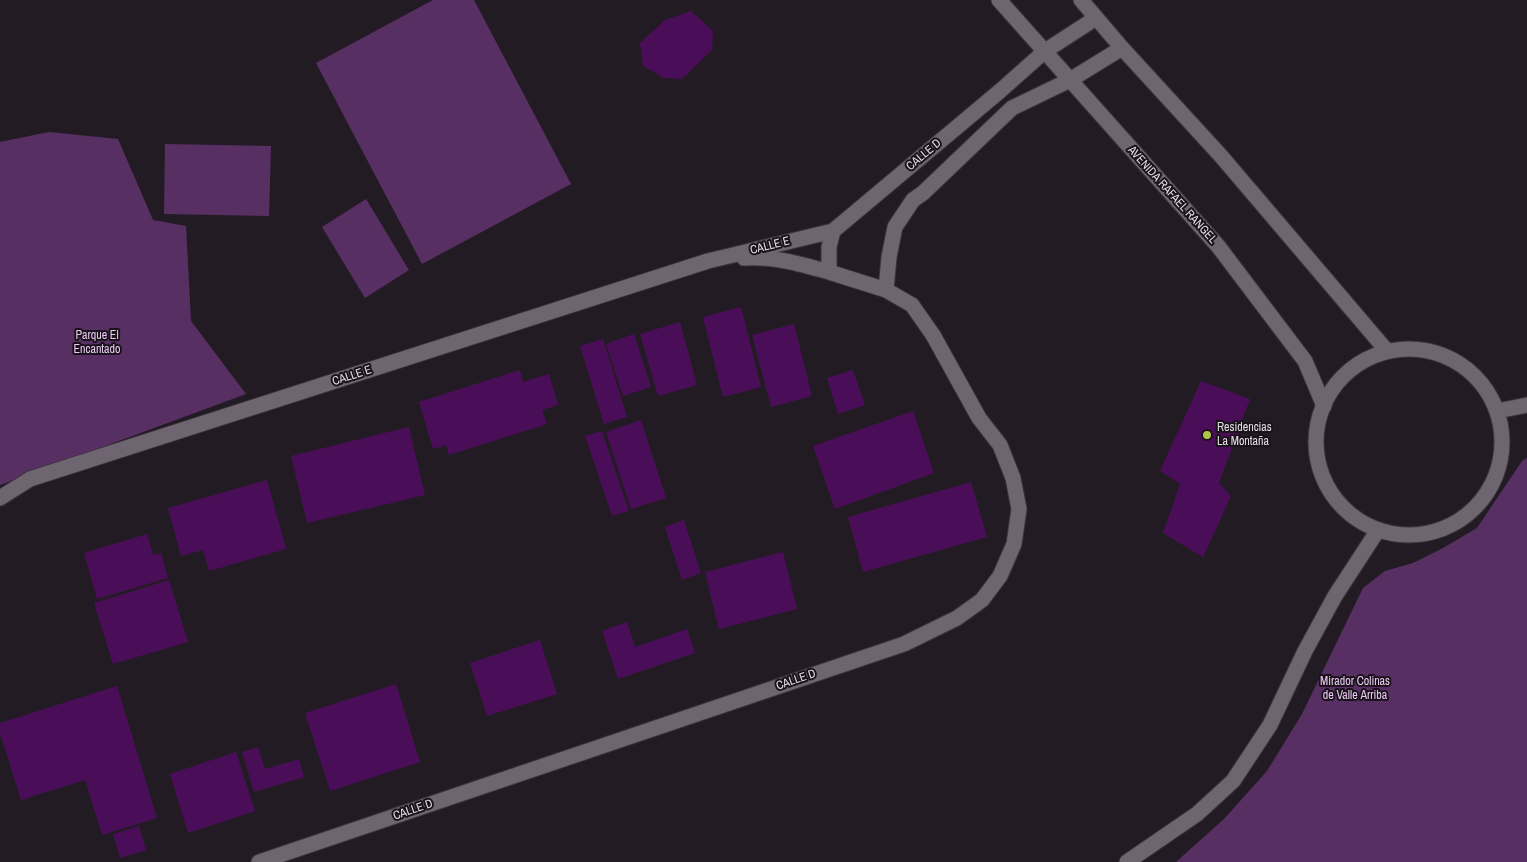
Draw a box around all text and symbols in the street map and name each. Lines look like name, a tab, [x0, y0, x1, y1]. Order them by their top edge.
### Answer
street label: CALLE D	[904, 136, 944, 174]
street label: AVENIDA RAFAEL RANGEL	[1124, 143, 1220, 247]
street label: CALLE E	[749, 234, 791, 258]
park label: Parque El Encantado	[73, 329, 121, 357]
street label: CALLE E	[331, 363, 373, 389]
place label: Residencias La Montaña	[1217, 421, 1272, 449]
marker: Residencias La Montaña	[1201, 429, 1213, 441]
street label: CALLE D	[774, 667, 818, 693]
park label: Mirador Colinas de Valle Arriba	[1320, 675, 1390, 703]
street label: CALLE D	[391, 797, 435, 823]

